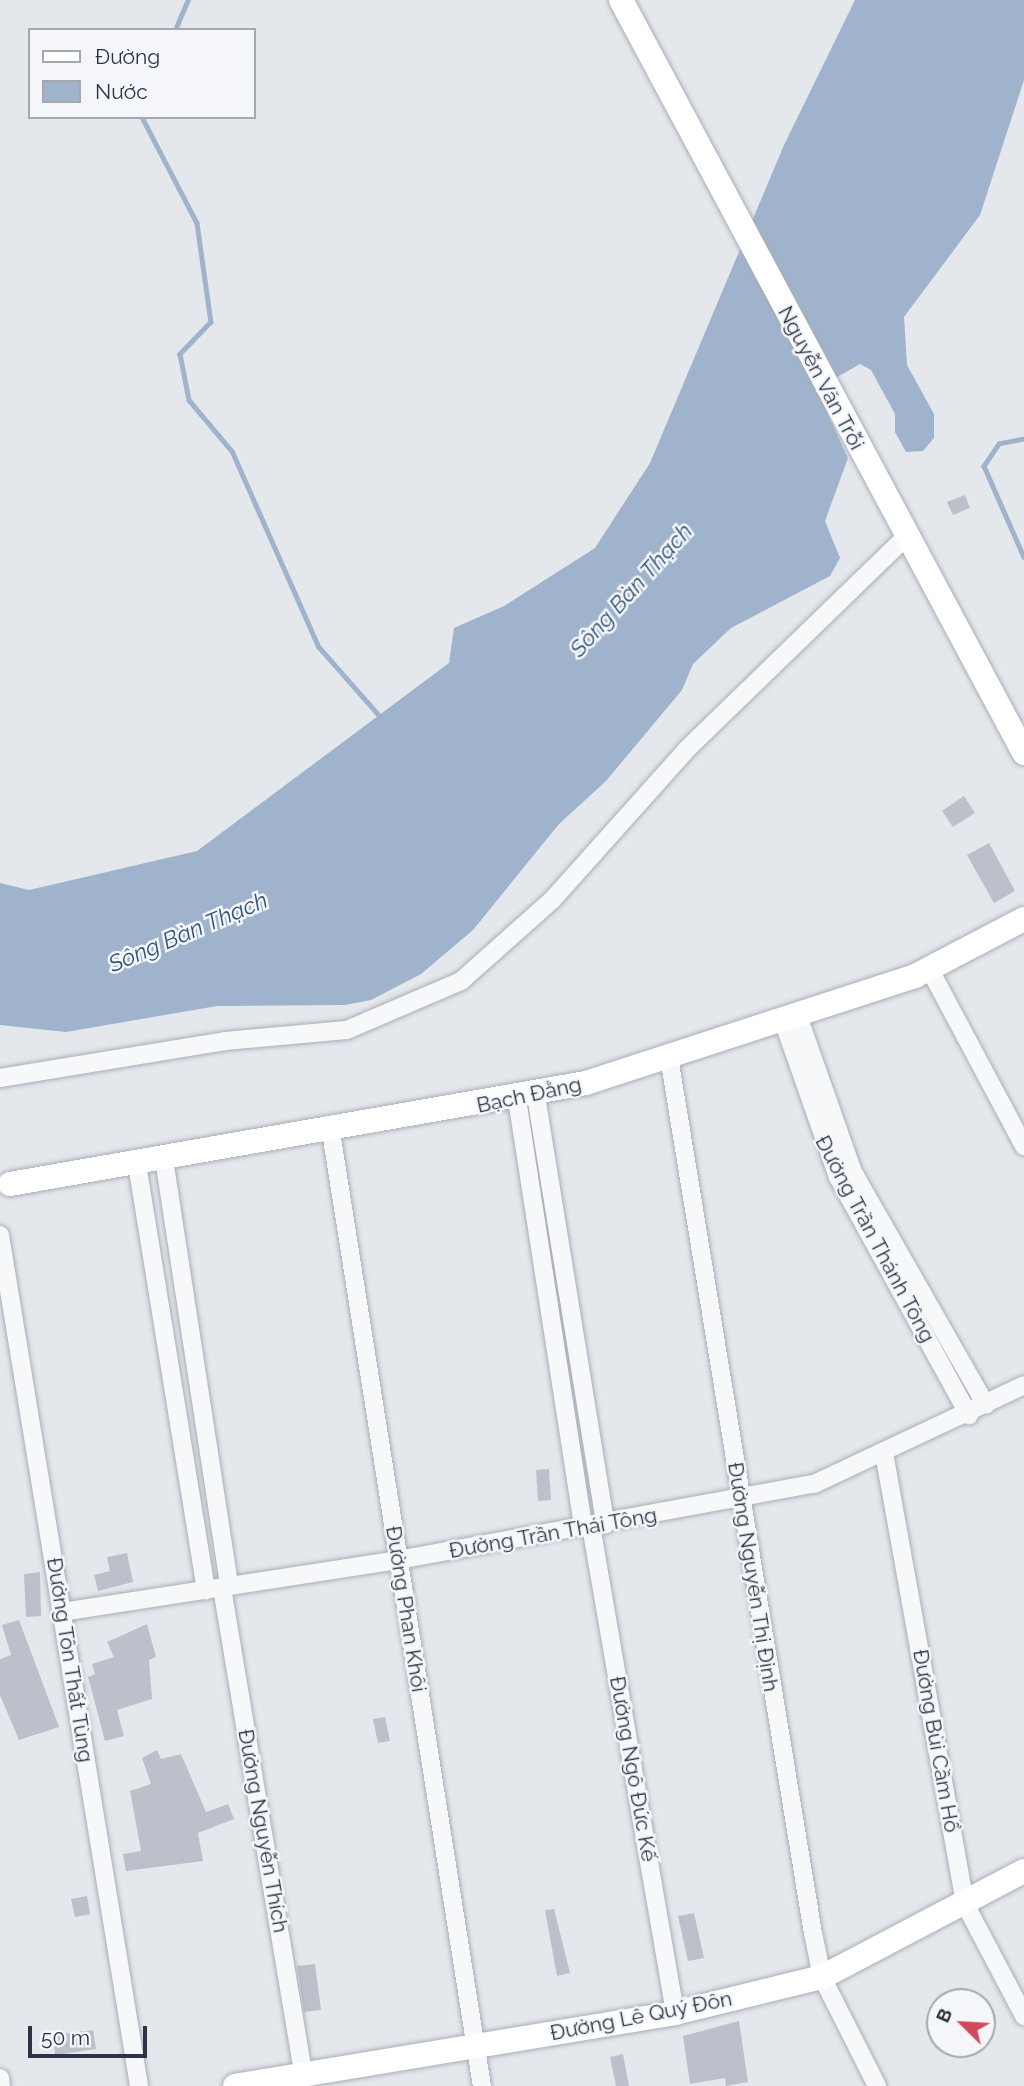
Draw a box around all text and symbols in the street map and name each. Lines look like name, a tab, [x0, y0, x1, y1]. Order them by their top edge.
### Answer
legend	[28, 28, 256, 119]
text: Đường	[95, 44, 160, 69]
text: Nước	[95, 79, 148, 104]
street label: Nguyễn Văn Trỗi	[772, 301, 870, 455]
water label: Sông Bàn Thạch	[564, 517, 698, 663]
water label: Sông Bàn Thạch	[104, 886, 272, 978]
street label: Bạch Đằng	[474, 1072, 584, 1118]
street label: Đường Trần Thánh Tông	[809, 1130, 941, 1348]
street label: Đường Nguyễn Thị Định	[722, 1460, 784, 1694]
street label: Đường Trần Thái Tông	[446, 1502, 660, 1564]
street label: Đường Phan Khôi	[380, 1524, 432, 1694]
street label: Đường Tôn Thất Tùng	[41, 1555, 99, 1765]
street label: Đường Bùi Cầm Hổ	[907, 1647, 965, 1835]
street label: Đường Ngô Đức Kế	[604, 1674, 662, 1864]
street label: Đường Nguyễn Thích	[233, 1727, 293, 1935]
street label: Đường Lê Quý Đôn	[548, 1986, 734, 2046]
north arrow	[926, 1988, 996, 2058]
text: B	[931, 2005, 956, 2026]
scale bar	[32, 2012, 150, 2056]
text: 50 m	[41, 2025, 90, 2050]

